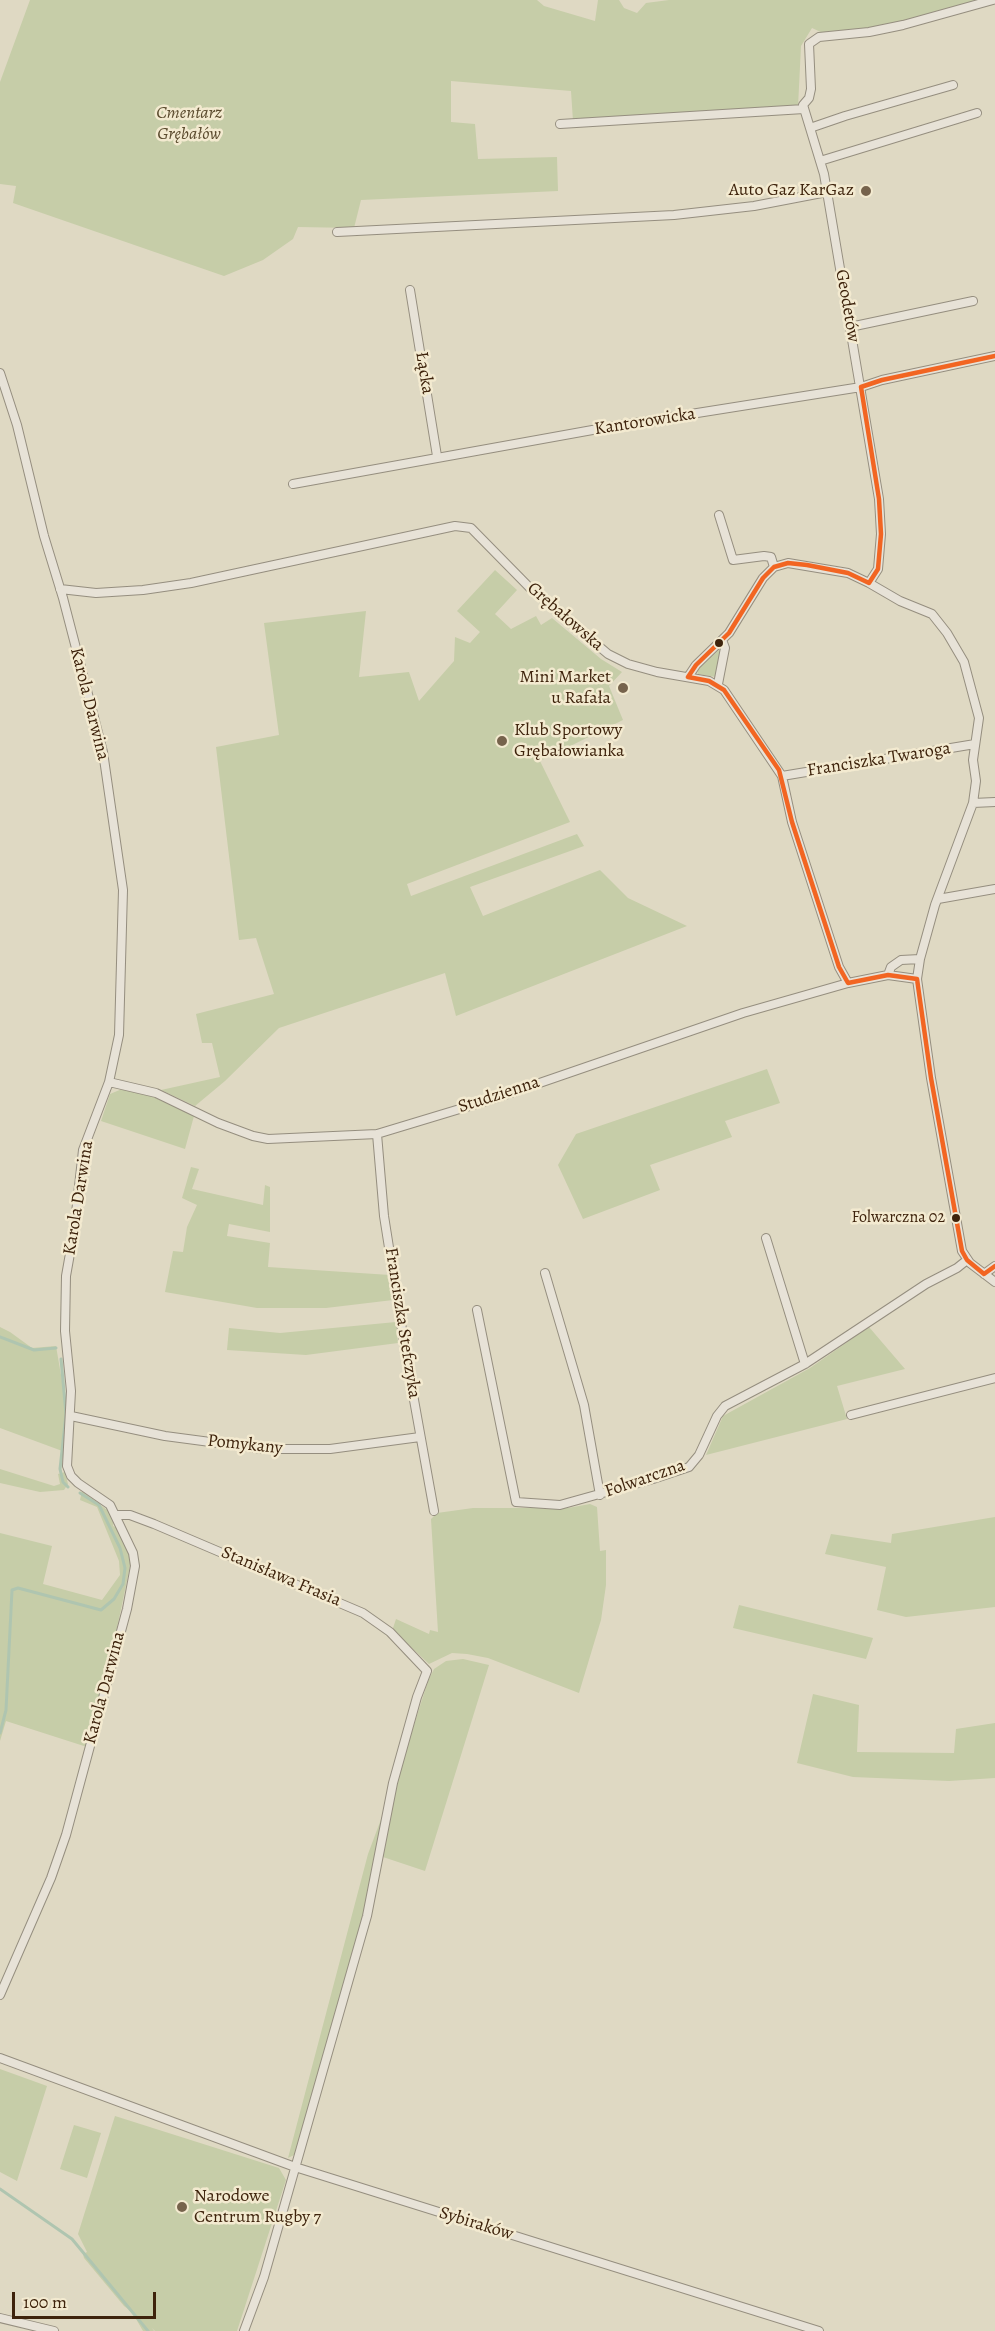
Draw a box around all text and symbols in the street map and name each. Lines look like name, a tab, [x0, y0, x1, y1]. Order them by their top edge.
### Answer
park label: Cmentarz Grębałów	[156, 103, 222, 146]
place label: Auto Gaz KarGaz	[729, 180, 854, 202]
marker: Auto Gaz KarGaz	[859, 184, 873, 198]
street label: Geodetów	[830, 268, 864, 344]
street label: Łącka	[410, 350, 438, 396]
street label: Kantorowicka	[593, 403, 697, 441]
street label: Grębałowska	[522, 578, 608, 656]
unlabelled marker	[713, 637, 725, 649]
street label: Karola Darwina	[65, 645, 113, 763]
place label: Mini Market u Rafała	[519, 667, 611, 710]
marker: Mini Market u Rafała	[616, 681, 630, 695]
place label: Klub Sportowy Grębałowianka	[514, 720, 624, 762]
marker: Klub Sportowy Grębałowianka	[495, 734, 509, 748]
street label: Franciszka Twaroga	[806, 738, 952, 782]
street label: Studzienna	[456, 1072, 542, 1118]
street label: Karola Darwina	[59, 1139, 99, 1257]
place label: Folwarczna 02	[852, 1208, 945, 1228]
marker: Folwarczna 02	[950, 1212, 962, 1224]
street label: Franciszka Stefczyka	[379, 1246, 425, 1400]
street label: Pomykany	[206, 1430, 284, 1460]
street label: Folwarczna	[602, 1455, 688, 1503]
street label: Stanisława Frasia	[218, 1542, 344, 1612]
street label: Karola Darwina	[80, 1629, 130, 1747]
place label: Narodowe Centrum Rugby 7	[194, 2186, 321, 2228]
marker: Narodowe Centrum Rugby 7	[175, 2200, 189, 2214]
street label: Sybiraków	[436, 2202, 516, 2246]
scale bar	[15, 2280, 159, 2318]
text: 100 m	[23, 2290, 67, 2314]

